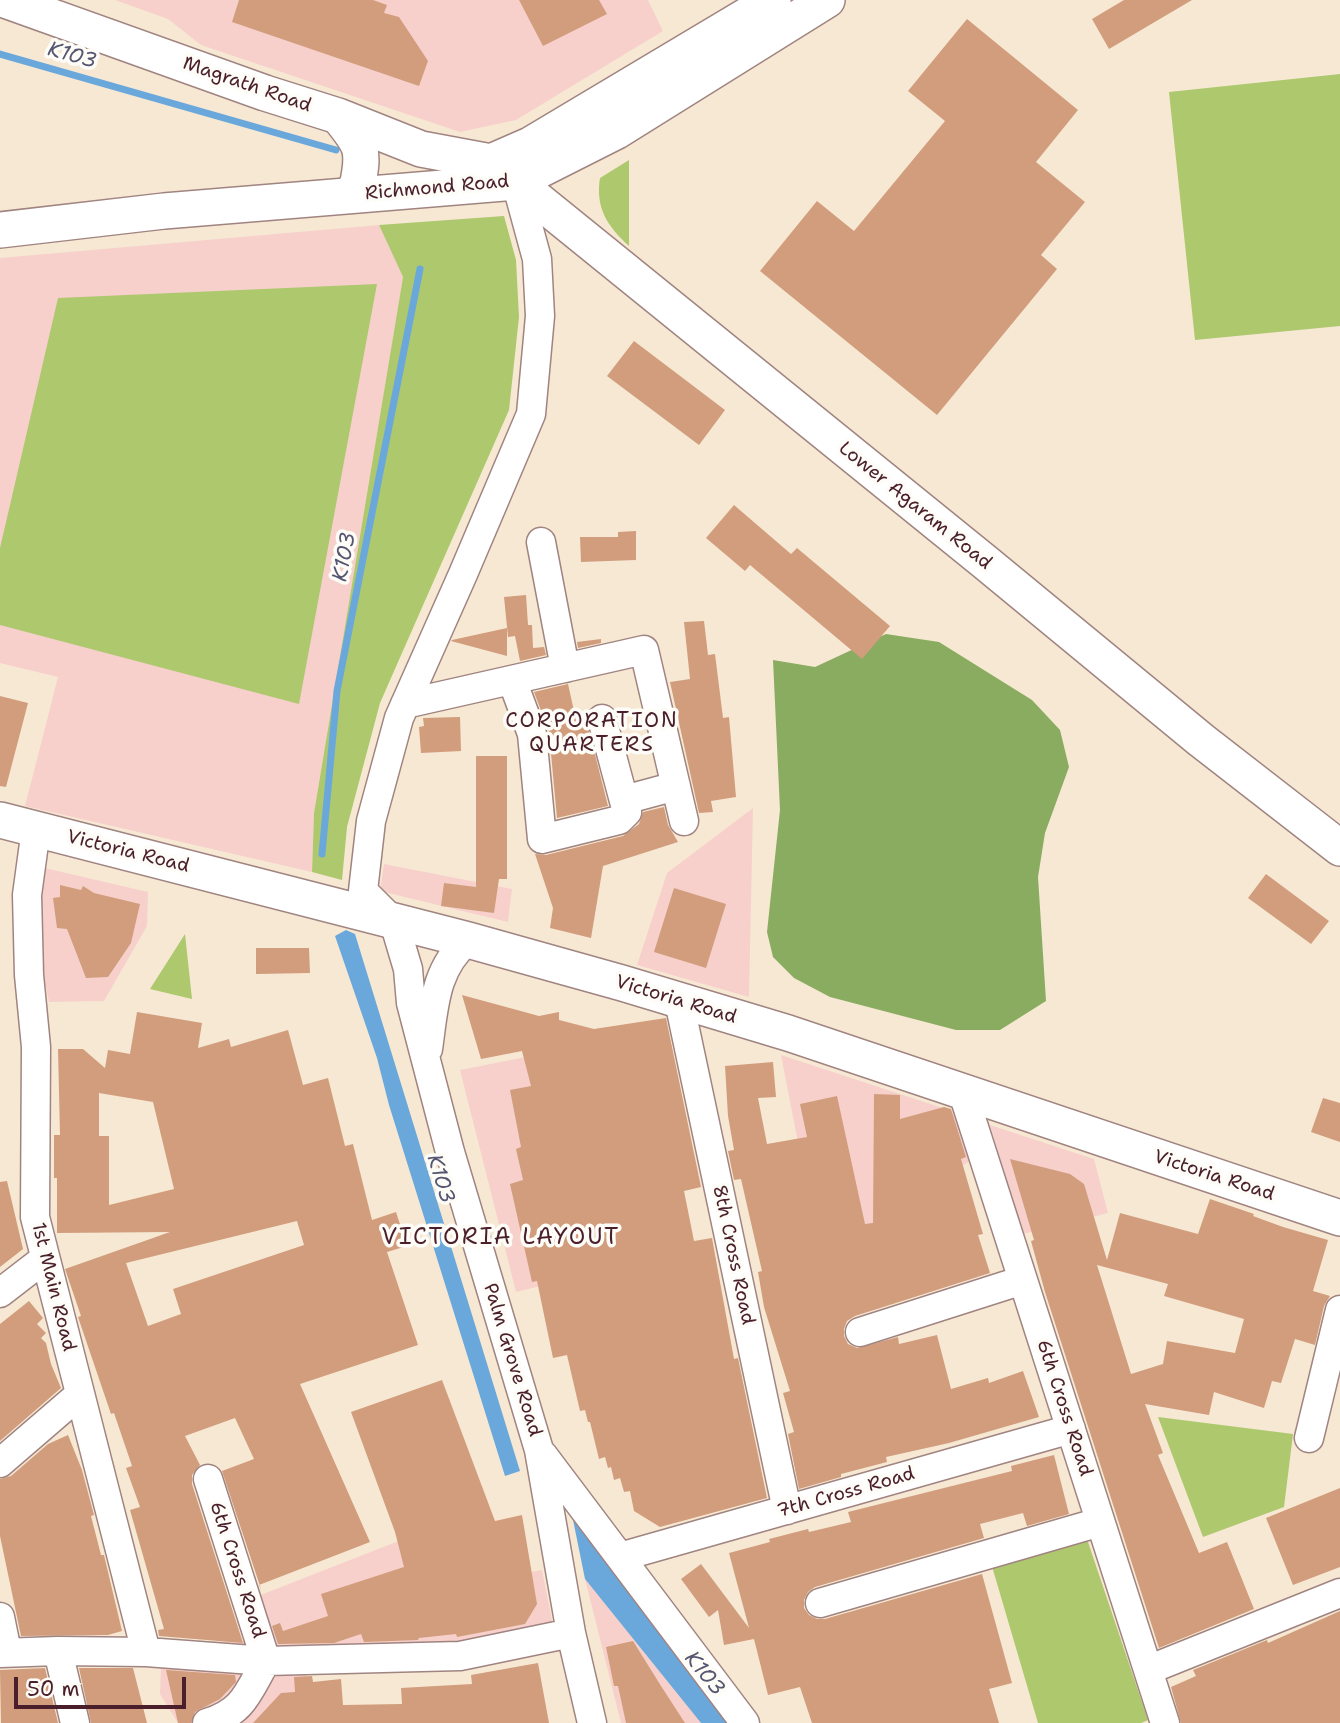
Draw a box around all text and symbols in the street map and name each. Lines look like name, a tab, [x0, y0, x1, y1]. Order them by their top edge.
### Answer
water label: K103	[45, 37, 99, 75]
street label: Magrath Road	[180, 52, 314, 118]
street label: Richmond Road	[364, 170, 510, 206]
street label: Lower Agaram Road	[834, 437, 996, 575]
water label: K103	[328, 530, 362, 584]
district label: CORPORATION QUARTERS	[507, 709, 677, 759]
street label: Victoria Road	[64, 826, 192, 878]
street label: Victoria Road	[613, 971, 739, 1029]
street label: Victoria Road	[1151, 1146, 1277, 1206]
water label: K103	[421, 1152, 459, 1206]
street label: 8th Cross Road	[707, 1183, 759, 1327]
street label: 1st Main Road	[26, 1220, 80, 1354]
district label: VICTORIA LAYOUT	[383, 1224, 619, 1252]
street label: Palm Grove Road	[478, 1281, 546, 1439]
street label: 6th Cross Road	[1031, 1337, 1097, 1479]
street label: 7th Cross Road	[775, 1462, 917, 1524]
street label: 6th Cross Road	[204, 1499, 270, 1641]
water label: K103	[679, 1647, 729, 1701]
scale bar	[18, 1664, 189, 1708]
text: 50 m	[27, 1675, 80, 1703]

